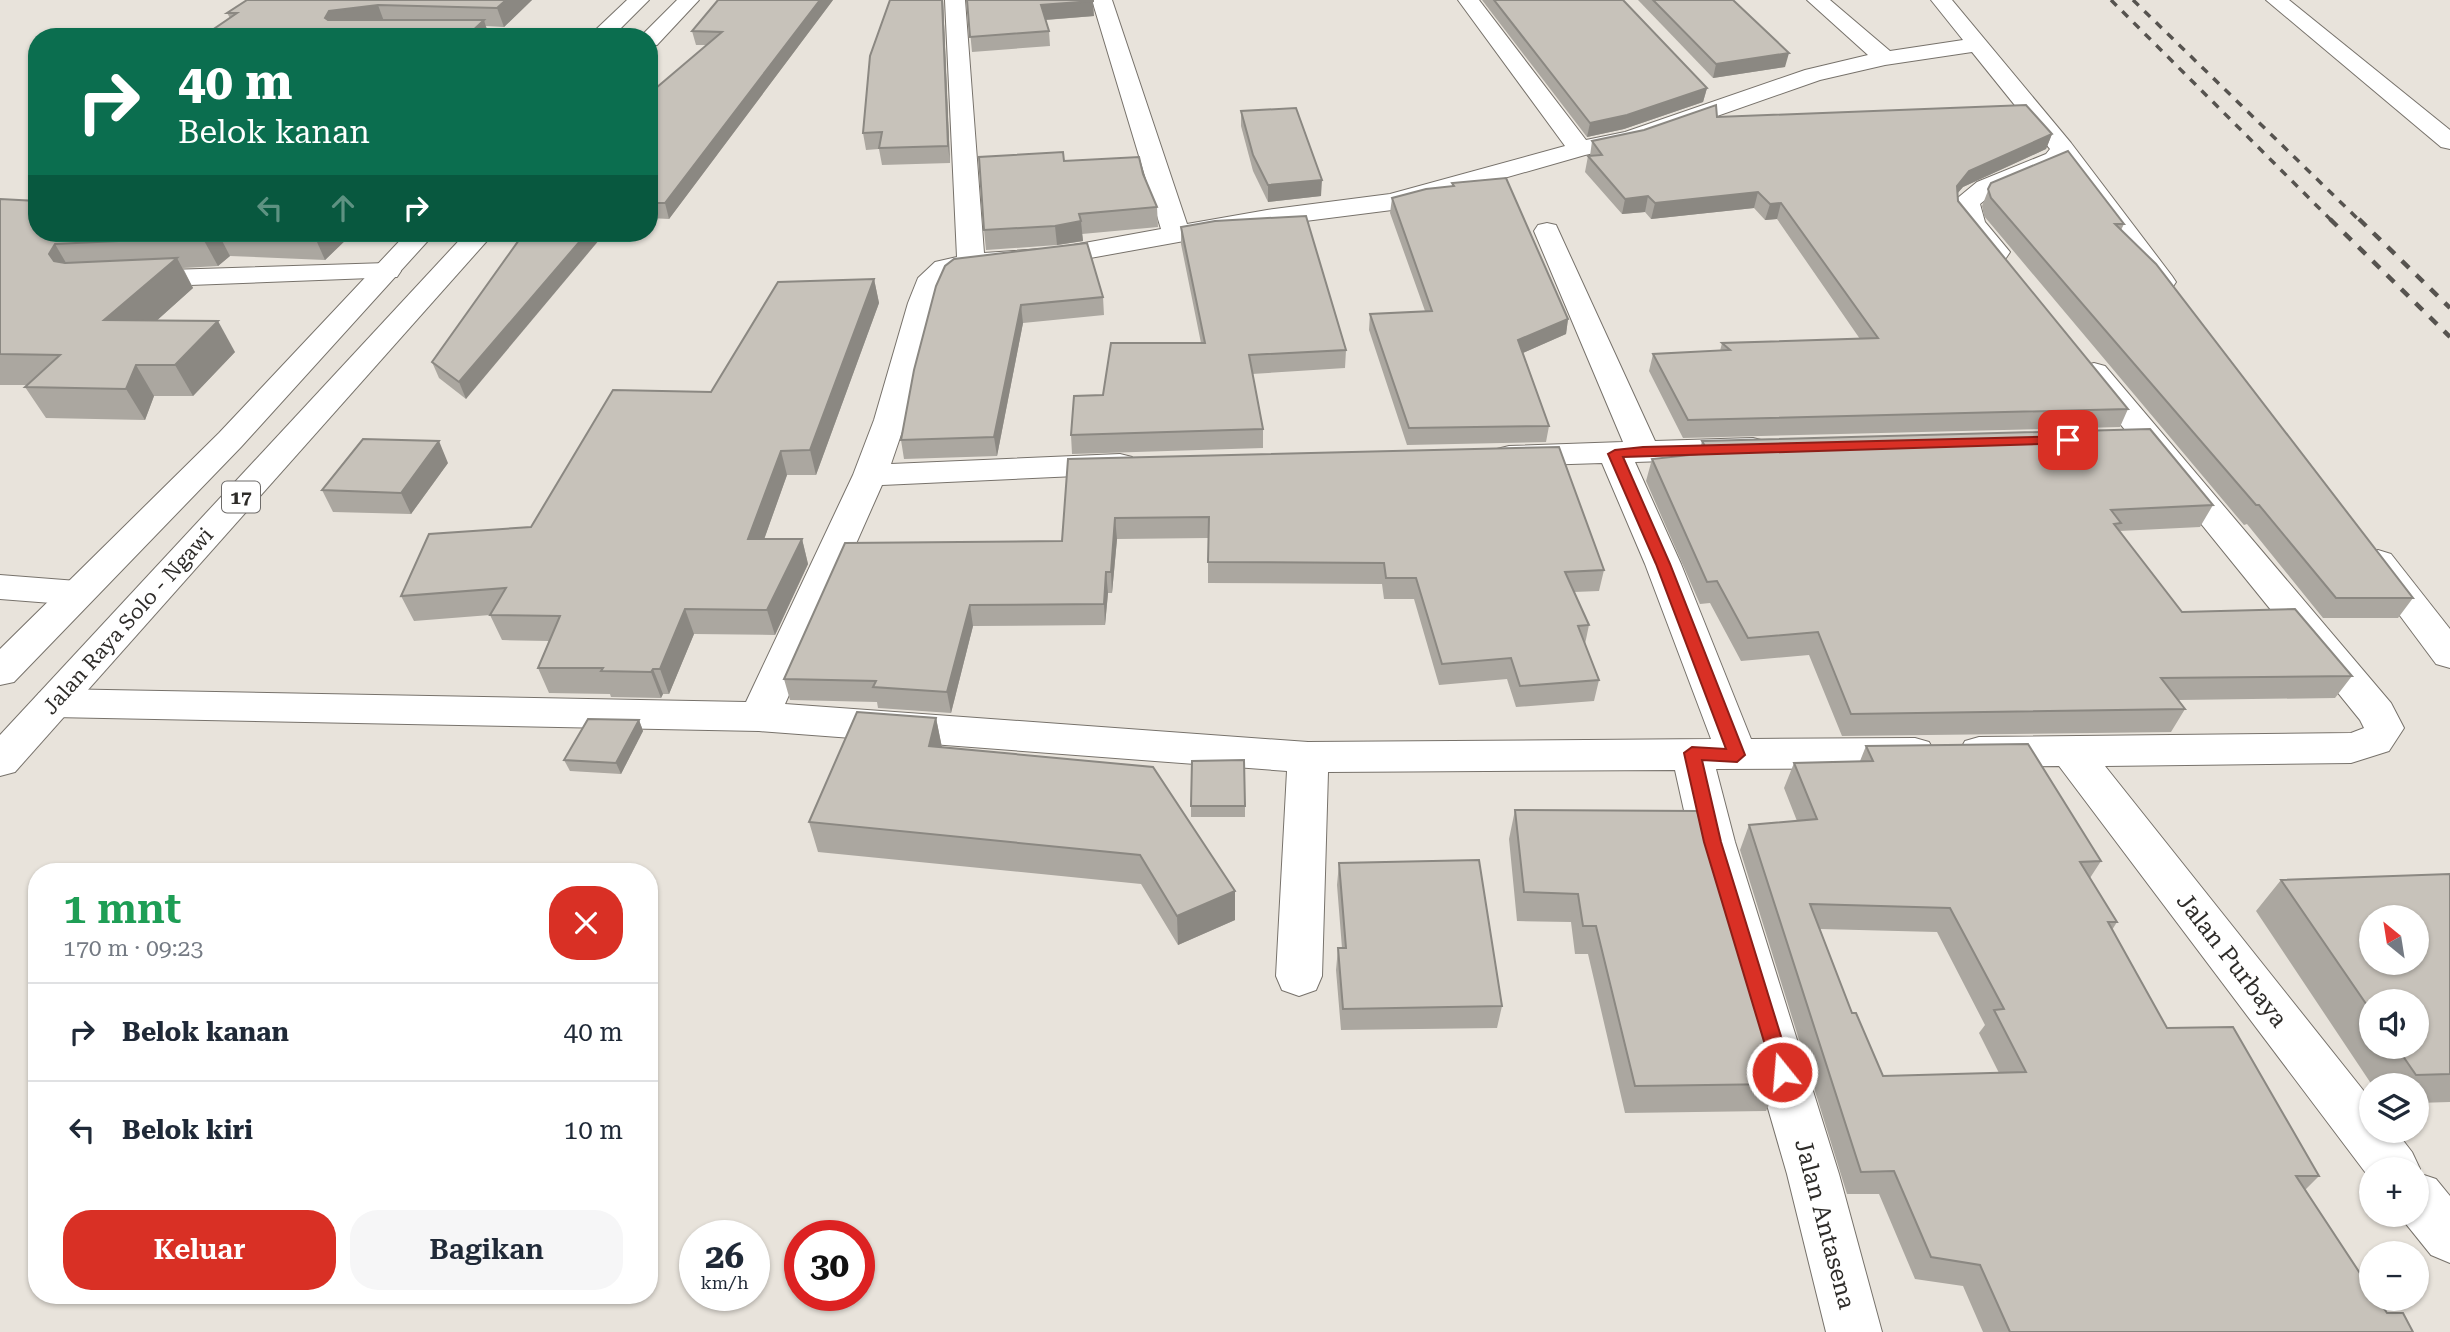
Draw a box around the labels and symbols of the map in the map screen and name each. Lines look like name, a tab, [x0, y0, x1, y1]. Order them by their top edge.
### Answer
pin	[2038, 410, 2098, 470]
road number: 17	[222, 482, 260, 512]
street label: Jalan Raya Solo - Ngawi	[38, 523, 218, 719]
street label: Jalan Purbaya	[2171, 887, 2293, 1033]
north arrow	[2359, 905, 2429, 975]
position arrow	[1745, 1035, 1819, 1109]
street label: Jalan Antasena	[1789, 1136, 1861, 1312]
speed limit sign: 30	[784, 1220, 875, 1311]

